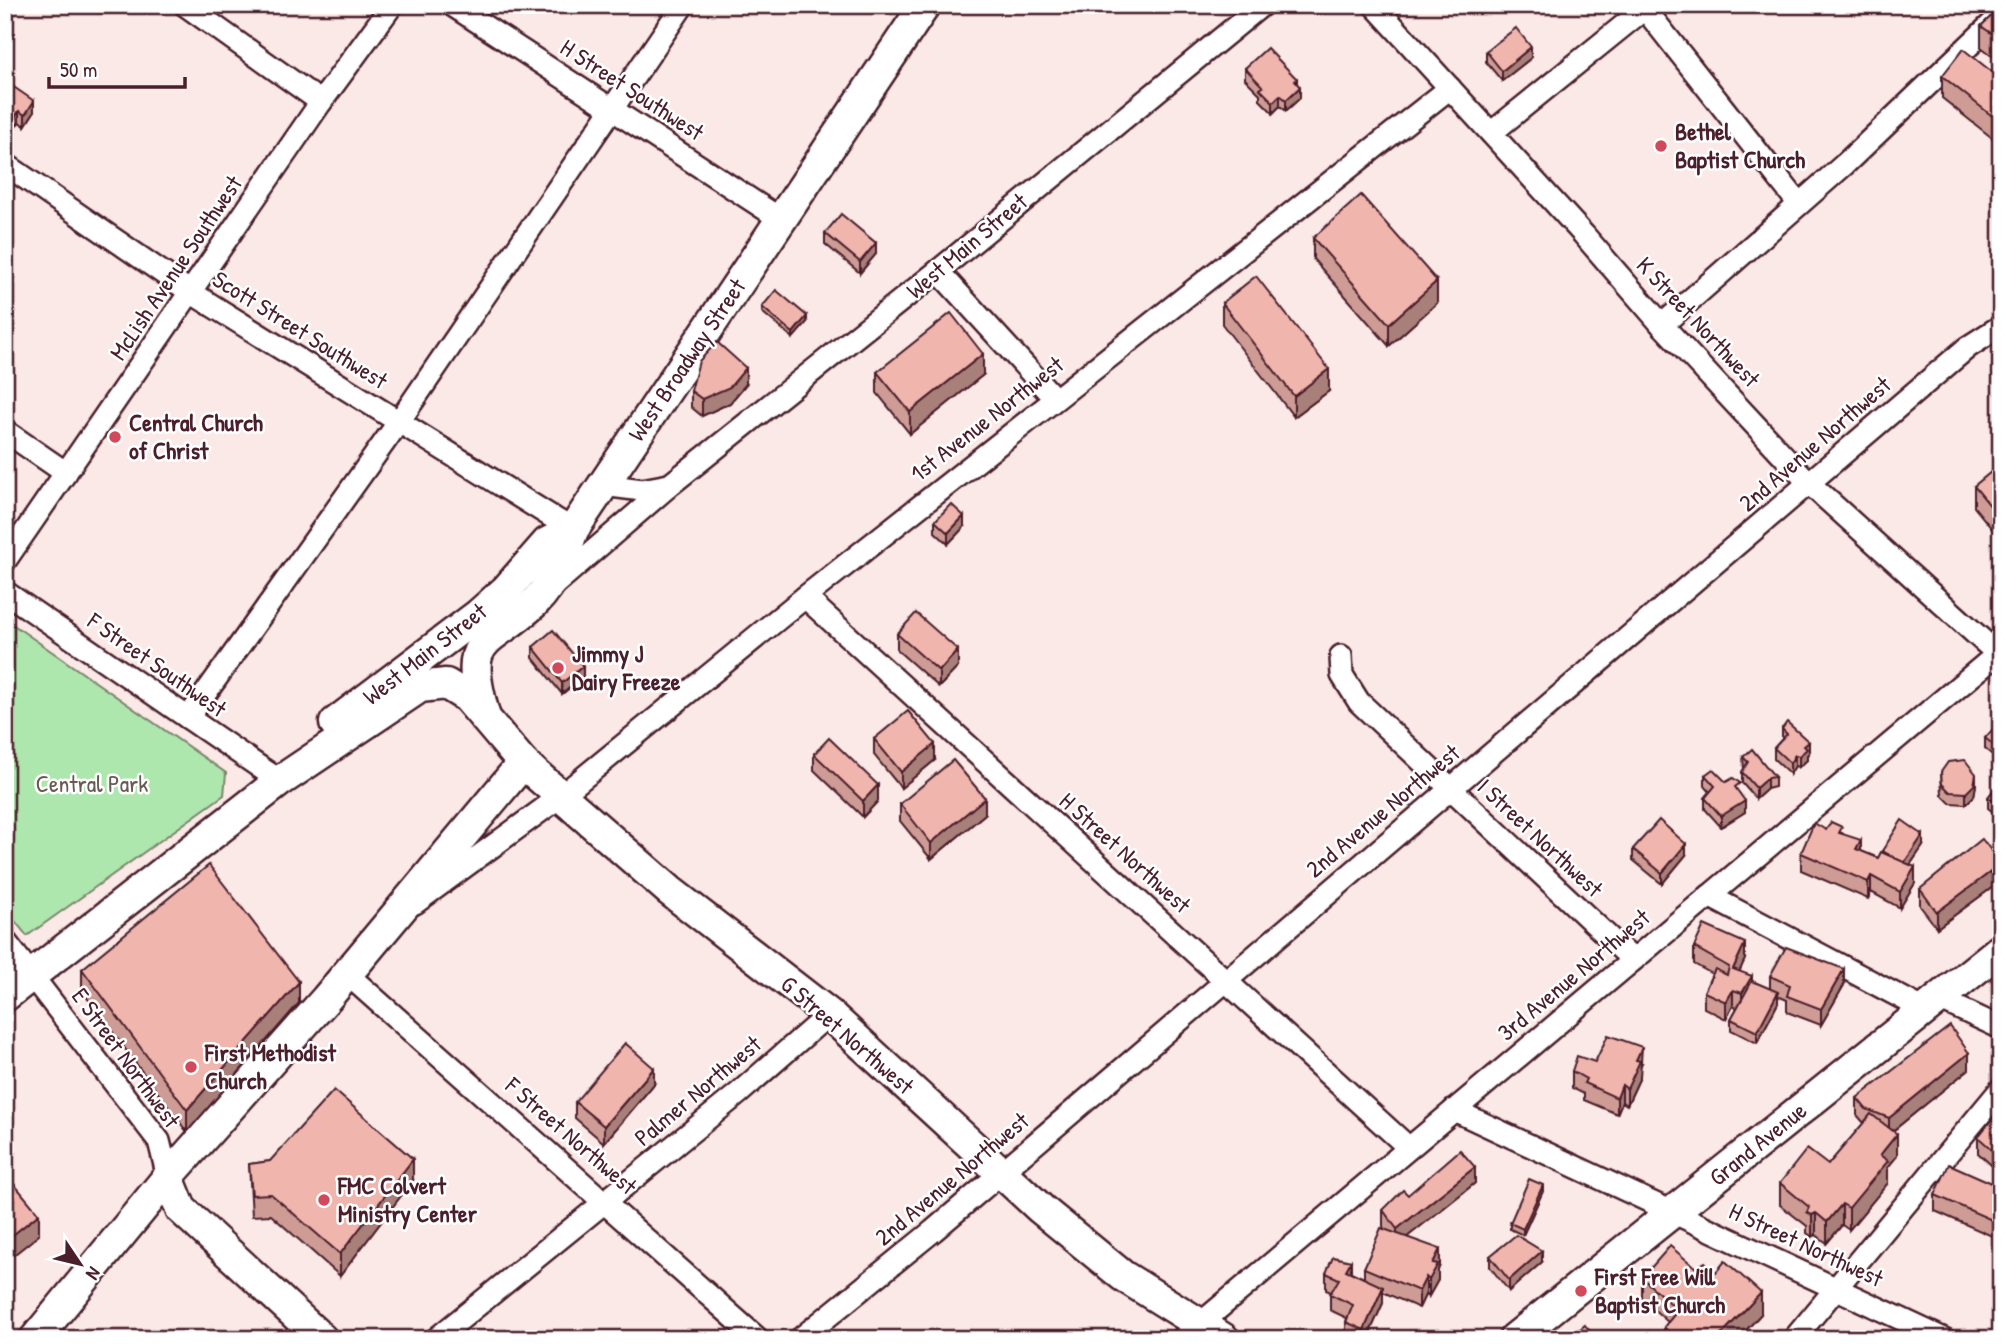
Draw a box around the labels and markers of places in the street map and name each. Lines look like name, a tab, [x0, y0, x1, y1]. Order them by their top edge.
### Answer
place label: Bethel Baptist Church	[1675, 115, 1805, 176]
marker: Bethel Baptist Church	[1653, 138, 1669, 154]
place label: Central Church of Christ	[129, 406, 263, 466]
marker: Central Church of Christ	[107, 429, 123, 445]
place label: Jimmy J Dairy Freeze	[572, 637, 681, 698]
marker: Jimmy J Dairy Freeze	[550, 660, 566, 676]
place label: First Methodist Church	[204, 1036, 336, 1096]
marker: First Methodist Church	[183, 1059, 199, 1075]
place label: FMC Colvert Ministry Center	[337, 1169, 478, 1230]
marker: FMC Colvert Ministry Center	[316, 1192, 332, 1208]
place label: First Free Will Baptist Church	[1594, 1260, 1725, 1321]
marker: First Free Will Baptist Church	[1573, 1283, 1589, 1299]

